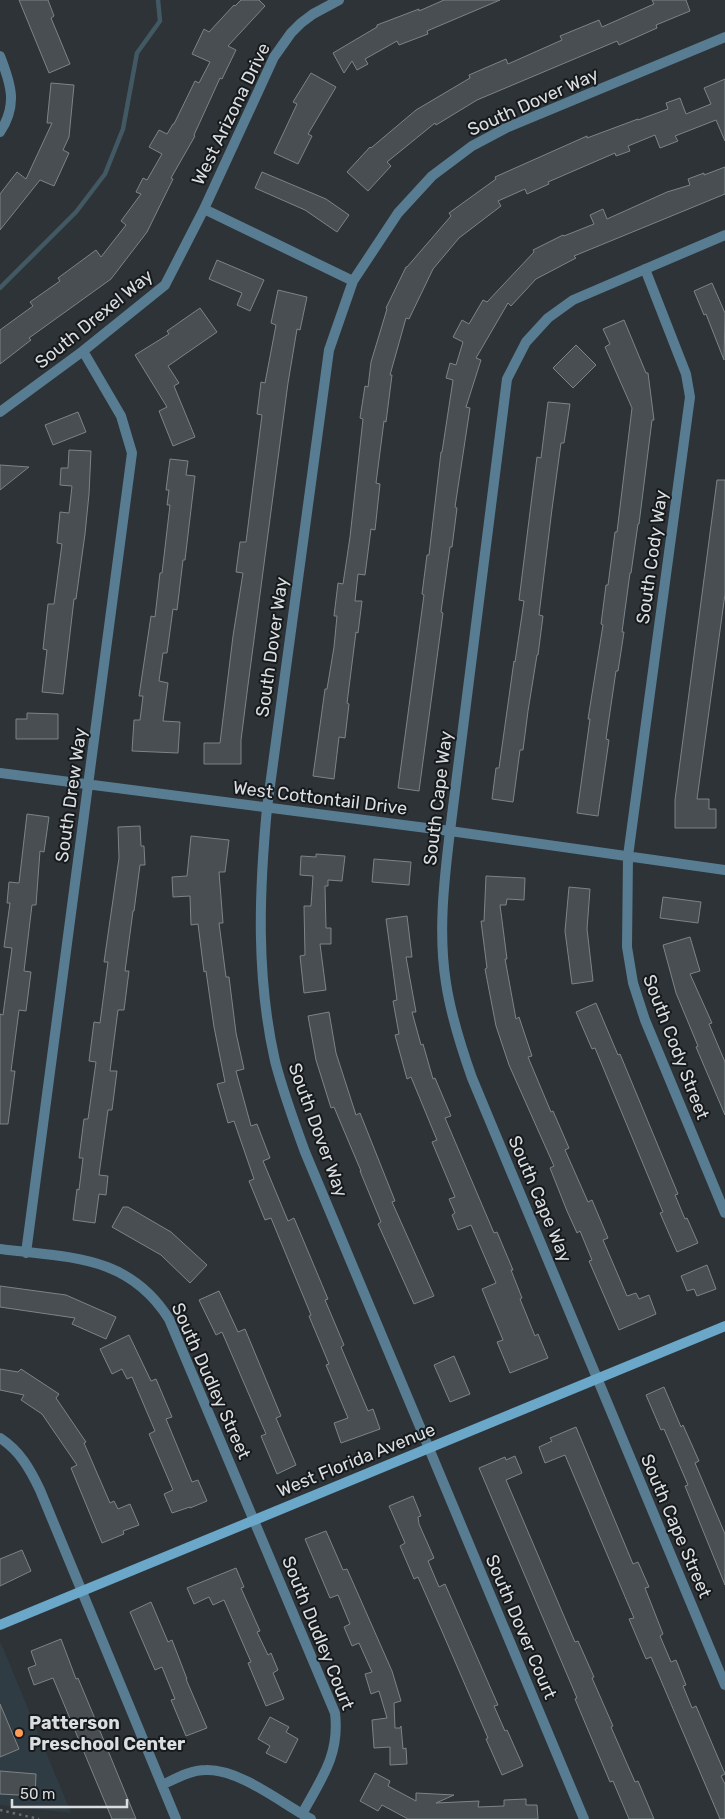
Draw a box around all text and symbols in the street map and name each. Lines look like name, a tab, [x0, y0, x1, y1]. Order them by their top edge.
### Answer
street label: West Arizona Drive	[187, 39, 275, 189]
street label: South Dover Way	[464, 63, 602, 141]
street label: South Drexel Way	[31, 265, 157, 373]
street label: South Cody Way	[632, 489, 672, 625]
street label: South Dover Way	[251, 576, 293, 718]
street label: South Drew Way	[51, 726, 91, 864]
street label: South Cape Way	[419, 729, 457, 866]
street label: West Cottontail Drive	[232, 776, 408, 820]
street label: South Cody Street	[638, 971, 714, 1123]
street label: South Dover Way	[284, 1060, 352, 1200]
street label: South Cape Way	[503, 1132, 577, 1266]
street label: South Dudley Street	[167, 1299, 255, 1463]
street label: West Florida Avenue	[274, 1418, 438, 1502]
street label: South Cape Street	[636, 1451, 716, 1601]
street label: South Dover Court	[481, 1551, 561, 1703]
street label: South Dudley Court	[277, 1553, 359, 1713]
place label: Patterson Preschool Center	[29, 1712, 185, 1755]
marker: Patterson Preschool Center	[13, 1727, 25, 1739]
scale bar	[12, 1776, 128, 1808]
text: 50 m	[20, 1785, 55, 1803]

